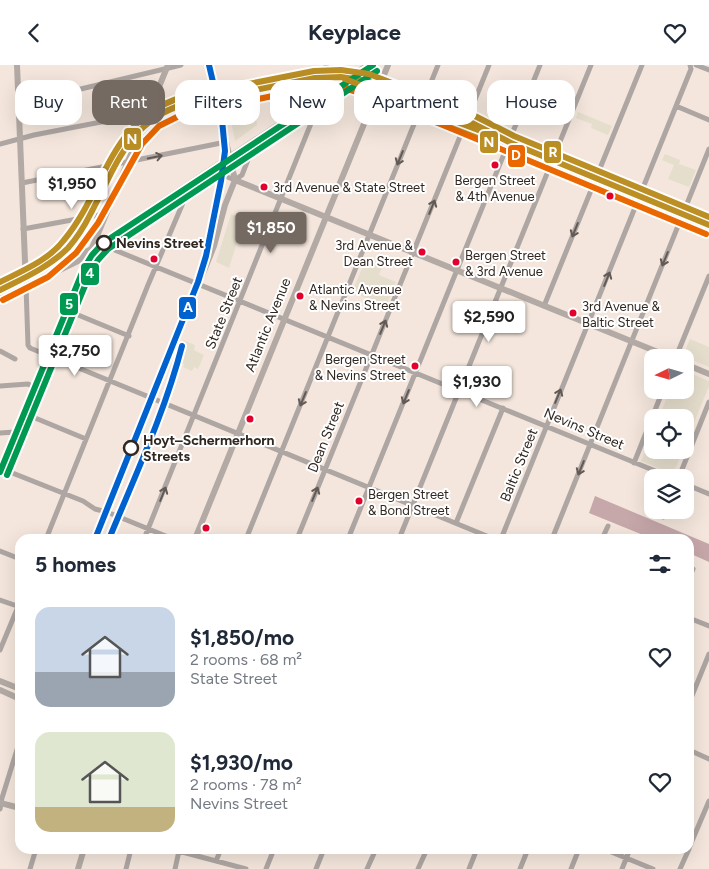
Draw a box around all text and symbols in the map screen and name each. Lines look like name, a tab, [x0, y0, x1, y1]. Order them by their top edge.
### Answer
icon: back	[20, 19, 48, 47]
text: Keyplace	[308, 19, 401, 46]
icon: heart	[661, 19, 689, 47]
chip: Buy	[15, 80, 82, 125]
chip: Rent	[92, 80, 165, 125]
chip: Filters	[175, 80, 260, 125]
chip: New	[270, 80, 344, 125]
chip: Apartment	[354, 80, 477, 125]
chip: House	[487, 80, 575, 125]
line badge: N	[123, 127, 142, 151]
line badge: N	[479, 130, 499, 154]
text: N	[127, 131, 137, 148]
text: N	[484, 134, 494, 151]
line badge: R	[543, 140, 562, 164]
line badge: D	[507, 144, 526, 168]
text: R	[548, 144, 558, 161]
text: D	[511, 147, 521, 164]
one-way arrow	[395, 150, 405, 165]
one-way arrow	[147, 152, 163, 161]
marker: Bergen Street & 4th Avenue	[490, 160, 500, 170]
pin: $1,950	[31, 167, 113, 210]
place label: Bergen Street & 4th Avenue	[454, 173, 536, 204]
text: $1,950	[48, 174, 96, 193]
place label: 3rd Avenue & State Street	[273, 180, 425, 195]
marker: 3rd Avenue & State Street	[259, 182, 269, 192]
unlabelled marker	[605, 191, 615, 201]
one-way arrow	[427, 200, 437, 215]
pin: $1,850	[230, 211, 312, 254]
text: $1,850	[246, 218, 296, 237]
one-way arrow	[570, 221, 579, 237]
marker: Nevins Street	[96, 235, 112, 251]
place label: Nevins Street	[116, 235, 204, 252]
place label: 3rd Avenue & Dean Street	[335, 238, 414, 269]
marker: 3rd Avenue & Dean Street	[417, 247, 427, 257]
place label: Bergen Street & 3rd Avenue	[465, 248, 546, 279]
one-way arrow	[660, 251, 669, 266]
unlabelled marker	[149, 254, 159, 264]
marker: Bergen Street & 3rd Avenue	[451, 257, 461, 267]
line badge: 4	[80, 262, 100, 286]
text: 4	[86, 265, 95, 282]
one-way arrow	[602, 272, 612, 287]
street label: State Street	[202, 274, 246, 352]
street label: Atlantic Avenue	[241, 275, 295, 374]
place label: Atlantic Avenue & Nevins Street	[309, 282, 402, 313]
marker: Atlantic Avenue & Nevins Street	[295, 291, 305, 301]
line badge: 5	[59, 292, 79, 316]
text: 5	[65, 296, 73, 313]
line badge: A	[178, 296, 197, 320]
text: A	[183, 299, 193, 316]
place label: 3rd Avenue & Baltic Street	[582, 299, 660, 330]
pin: $2,590	[448, 301, 530, 343]
text: $2,590	[463, 307, 515, 326]
marker: 3rd Avenue & Baltic Street	[568, 308, 578, 318]
one-way arrow	[379, 320, 388, 335]
pin: $2,750	[34, 335, 116, 377]
text: $2,750	[50, 341, 100, 360]
north arrow	[644, 349, 694, 399]
map controls	[644, 349, 694, 519]
place label: Bergen Street & Nevins Street	[315, 352, 406, 383]
marker: Bergen Street & Nevins Street	[410, 361, 420, 371]
pin: $1,930	[436, 365, 518, 408]
text: $1,930	[453, 372, 501, 391]
one-way arrow	[401, 389, 410, 404]
one-way arrow	[554, 389, 563, 404]
one-way arrow	[298, 391, 307, 406]
street label: Dean Street	[304, 399, 348, 475]
street label: Nevins Street	[541, 404, 627, 454]
button: locate	[644, 409, 694, 459]
unlabelled marker	[245, 414, 255, 424]
street label: Baltic Street	[497, 426, 541, 504]
place label: Hoyt–Schermerhorn Streets	[143, 432, 275, 465]
marker: Hoyt–Schermerhorn Streets	[123, 440, 139, 456]
one-way arrow	[575, 460, 585, 475]
button: layers	[644, 469, 694, 519]
one-way arrow	[159, 486, 168, 501]
one-way arrow	[312, 486, 321, 501]
place label: Bergen Street & Bond Street	[368, 487, 450, 518]
marker: Bergen Street & Bond Street	[354, 496, 364, 506]
unlabelled marker	[201, 523, 211, 533]
icon: filters	[646, 550, 674, 578]
text: 5 homes	[35, 552, 116, 577]
text: $1,850/mo	[190, 625, 294, 650]
icon: home	[75, 627, 135, 687]
icon: heart	[646, 643, 674, 671]
text: 2 rooms · 68 m²	[190, 650, 302, 669]
text: State Street	[190, 669, 278, 688]
text: $1,930/mo	[190, 750, 293, 775]
icon: home	[75, 752, 135, 812]
icon: heart	[646, 768, 674, 796]
text: 2 rooms · 78 m²	[190, 775, 302, 794]
text: Nevins Street	[190, 794, 288, 813]

